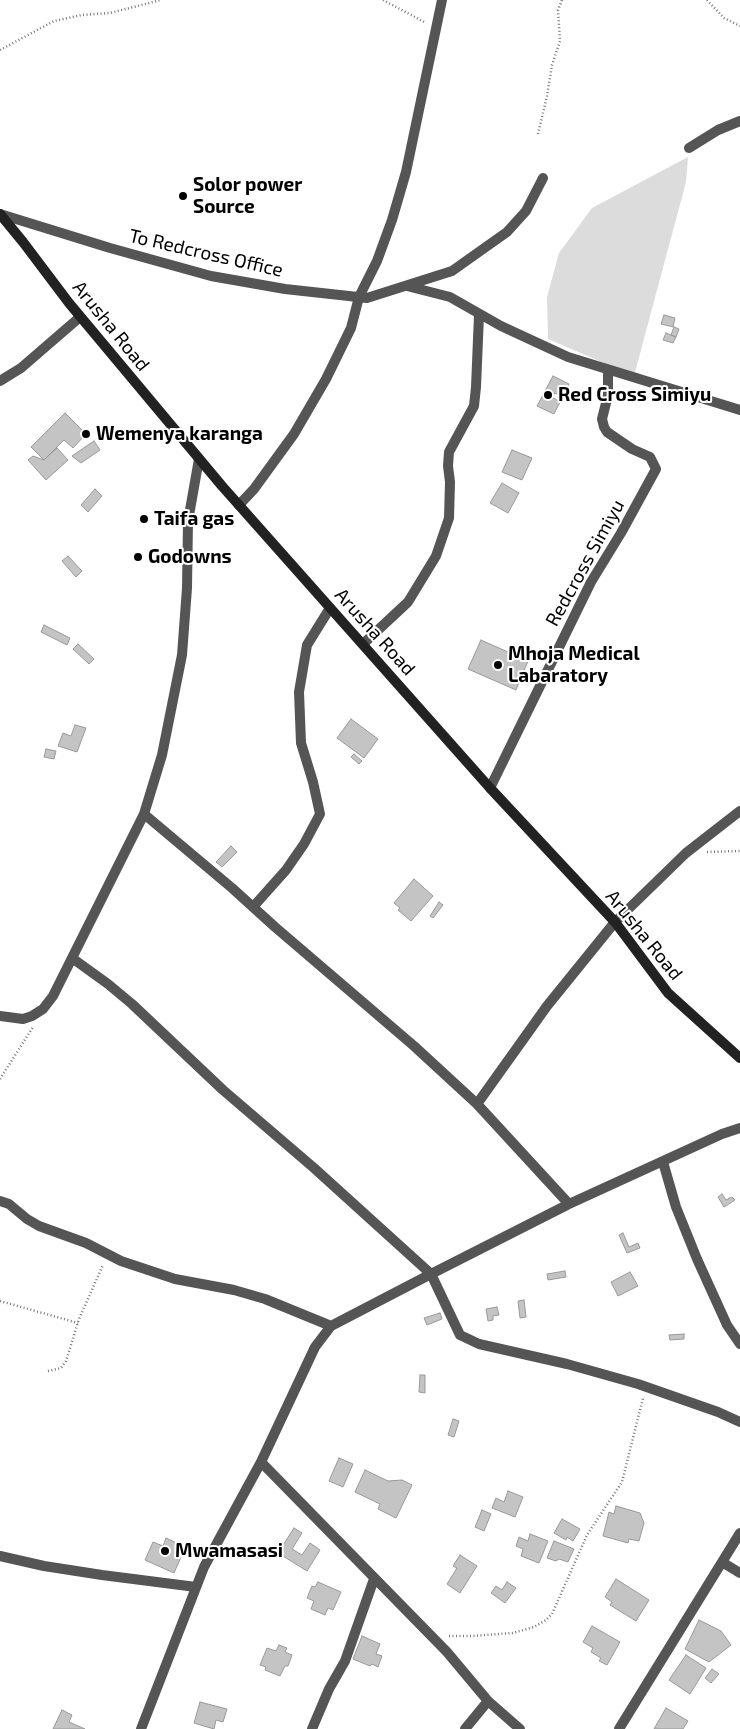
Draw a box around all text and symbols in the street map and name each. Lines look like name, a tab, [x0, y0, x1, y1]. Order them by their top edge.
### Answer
place label: Solor power Source	[193, 174, 302, 218]
marker: Solor power Source	[177, 190, 189, 202]
street label: To Redcross Office	[127, 224, 285, 282]
street label: Arusha Road	[68, 276, 154, 376]
place label: Red Cross Simiyu	[558, 384, 711, 406]
marker: Red Cross Simiyu	[542, 389, 554, 401]
place label: Wemenya karanga	[96, 423, 263, 445]
marker: Wemenya karanga	[80, 428, 92, 440]
street label: Redcross Simiyu	[541, 496, 629, 630]
place label: Taifa gas	[154, 508, 234, 530]
marker: Taifa gas	[138, 513, 150, 525]
place label: Godowns	[148, 546, 232, 568]
marker: Godowns	[132, 551, 144, 563]
street label: Arusha Road	[330, 584, 420, 680]
place label: Mhoja Medical Labaratory	[508, 643, 640, 687]
marker: Mhoja Medical Labaratory	[492, 659, 504, 671]
street label: Arusha Road	[601, 885, 687, 985]
place label: Mwamasasi	[175, 1540, 283, 1562]
marker: Mwamasasi	[159, 1545, 171, 1557]

